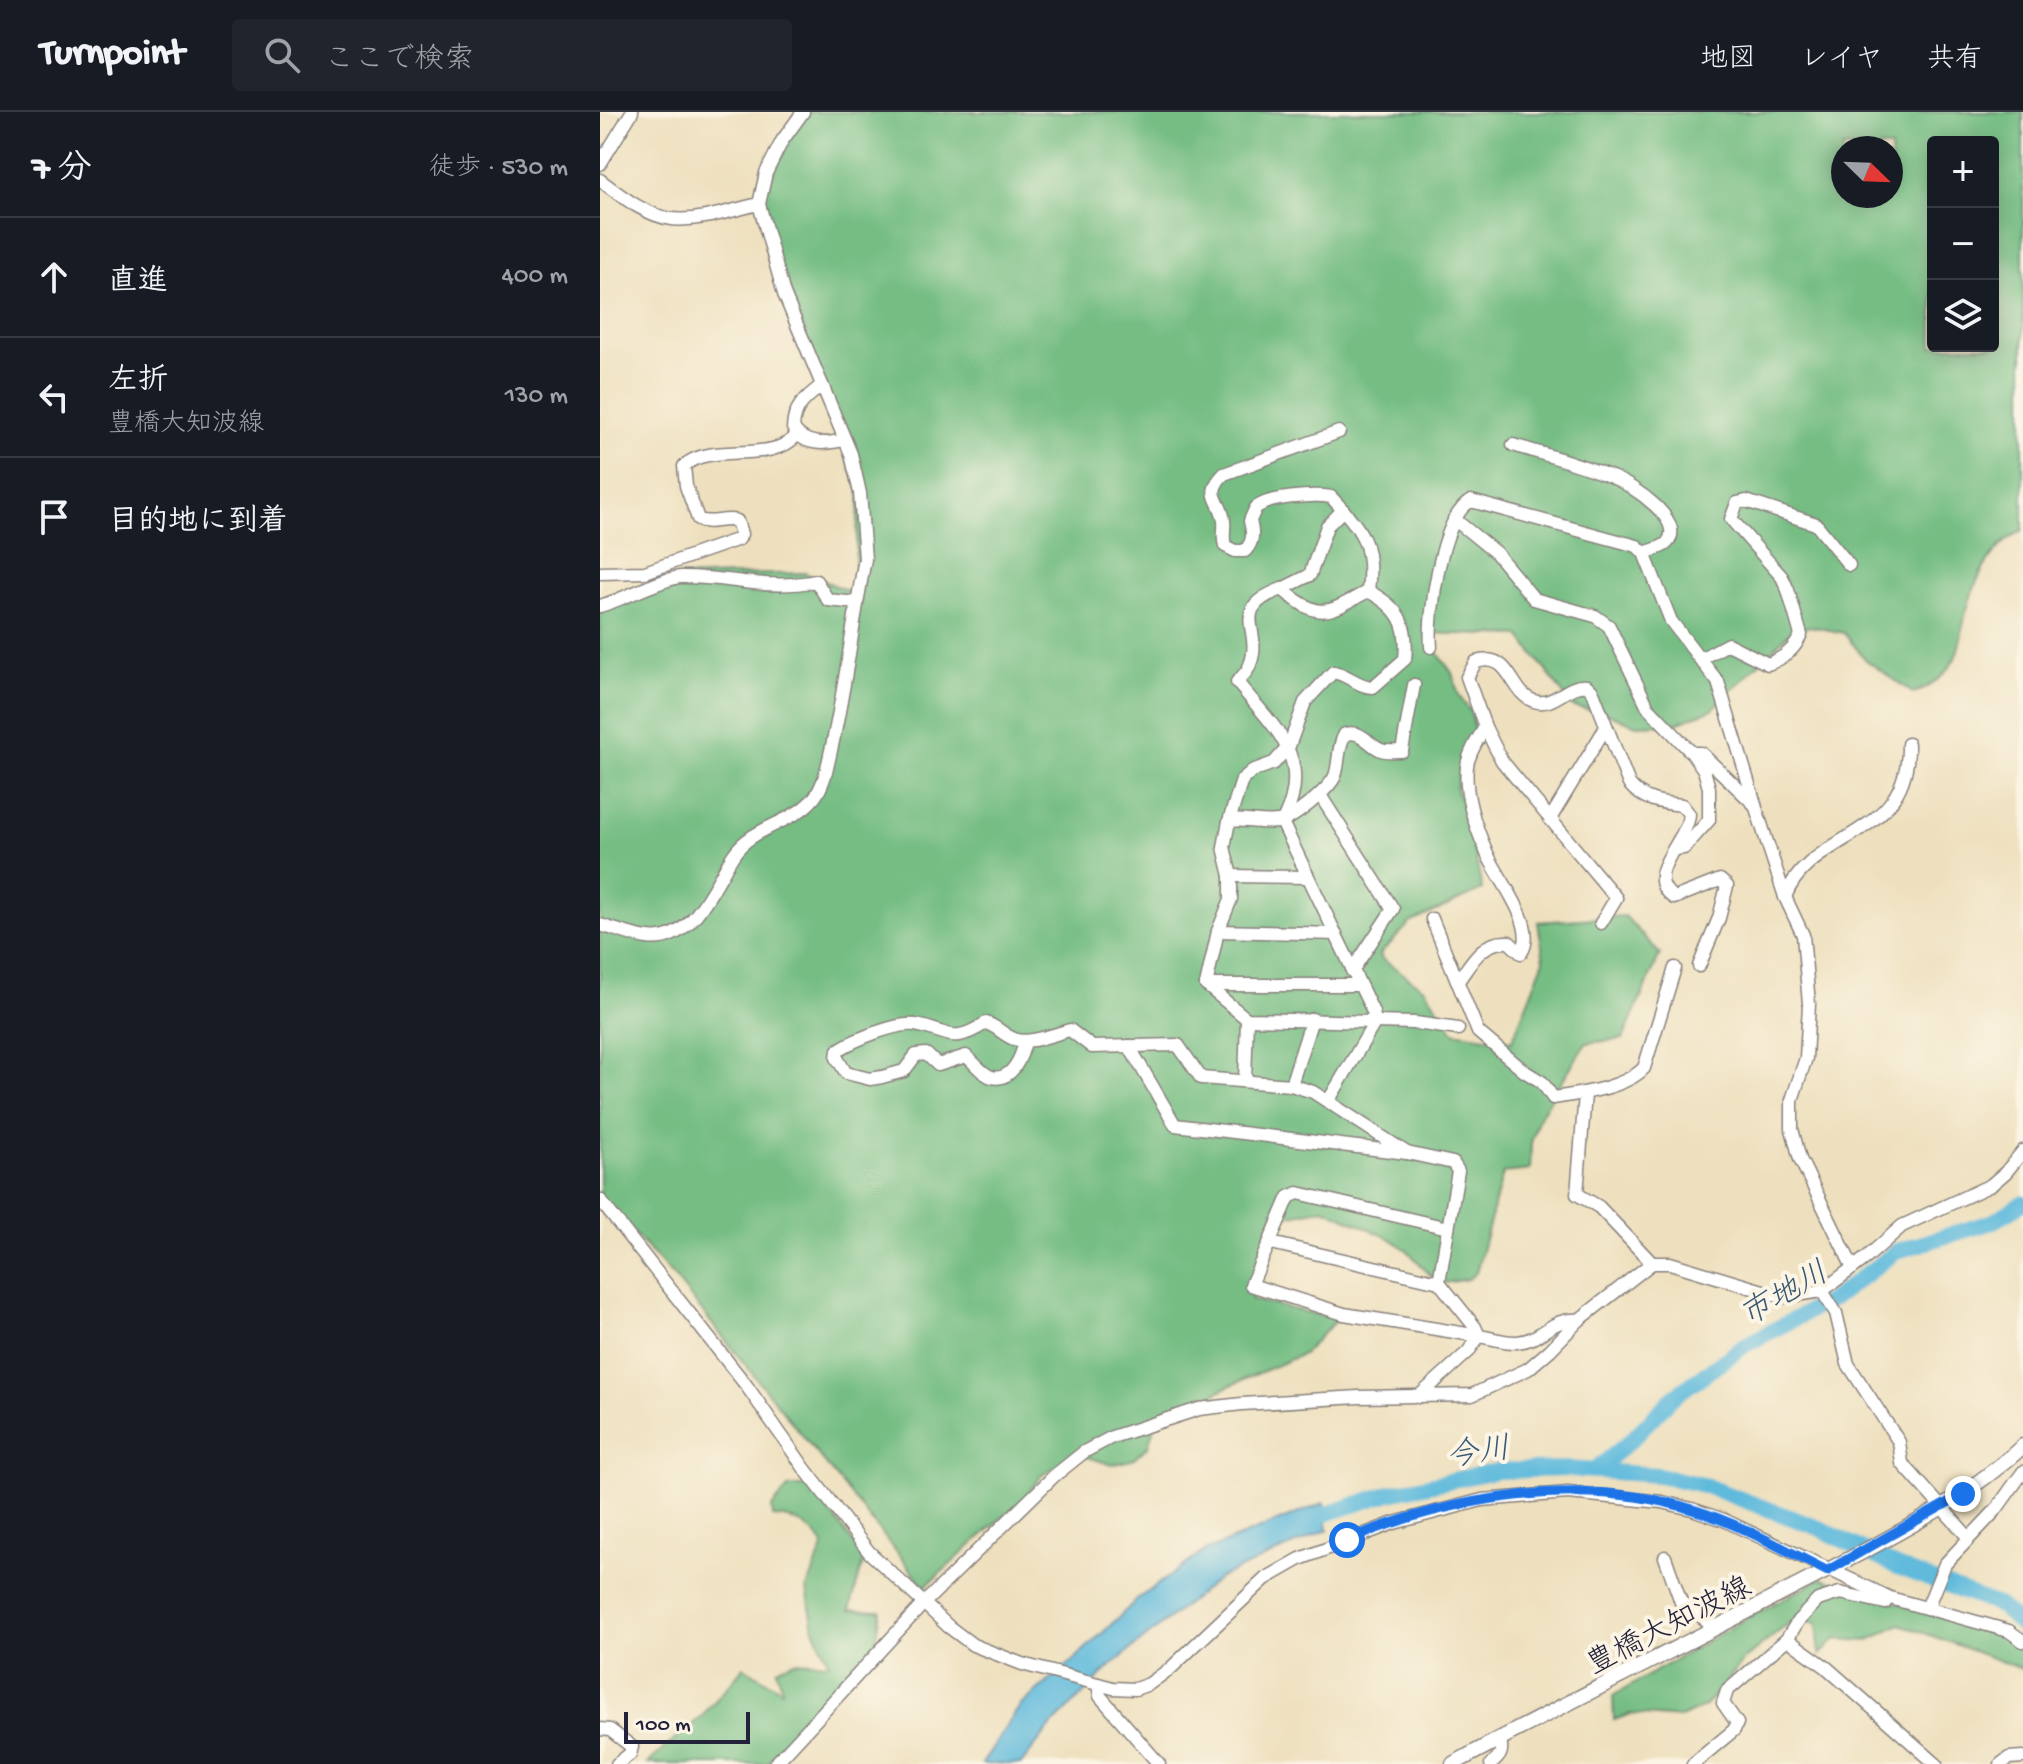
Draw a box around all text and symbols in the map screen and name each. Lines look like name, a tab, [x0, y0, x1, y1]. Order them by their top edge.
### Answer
search box	[232, 19, 792, 91]
text: Turnpoint	[40, 33, 184, 77]
icon: search	[260, 33, 304, 77]
text: ここで検索	[324, 44, 474, 79]
text: 地図	[1700, 44, 1756, 77]
text: レイヤ	[1800, 44, 1883, 77]
text: 共有	[1927, 44, 1983, 77]
north arrow	[1831, 136, 1903, 208]
map controls	[1927, 136, 1999, 352]
button: +	[1927, 136, 1999, 208]
text: 7 分	[32, 151, 92, 191]
text: 徒歩 · 530 m	[429, 154, 568, 185]
button: −	[1927, 208, 1999, 280]
icon: ahead	[32, 255, 76, 299]
text: 400 m	[502, 262, 568, 293]
text: 直進	[108, 266, 168, 301]
button: layers	[1927, 280, 1999, 352]
text: 左折	[108, 365, 168, 400]
icon: left	[32, 375, 76, 419]
text: 130 m	[505, 382, 568, 413]
text: 豊橋大知波線	[108, 410, 264, 441]
icon: arrive	[32, 495, 76, 539]
text: 目的地に到着	[108, 506, 288, 541]
water label: 市地川	[1734, 1255, 1837, 1337]
water label: 今川	[1444, 1431, 1513, 1478]
route end	[1945, 1476, 1981, 1512]
route start	[1329, 1522, 1365, 1558]
street label: 豊橋大知波線	[1581, 1570, 1758, 1684]
scale bar	[624, 1708, 750, 1744]
text: 100 m	[636, 1713, 691, 1739]

